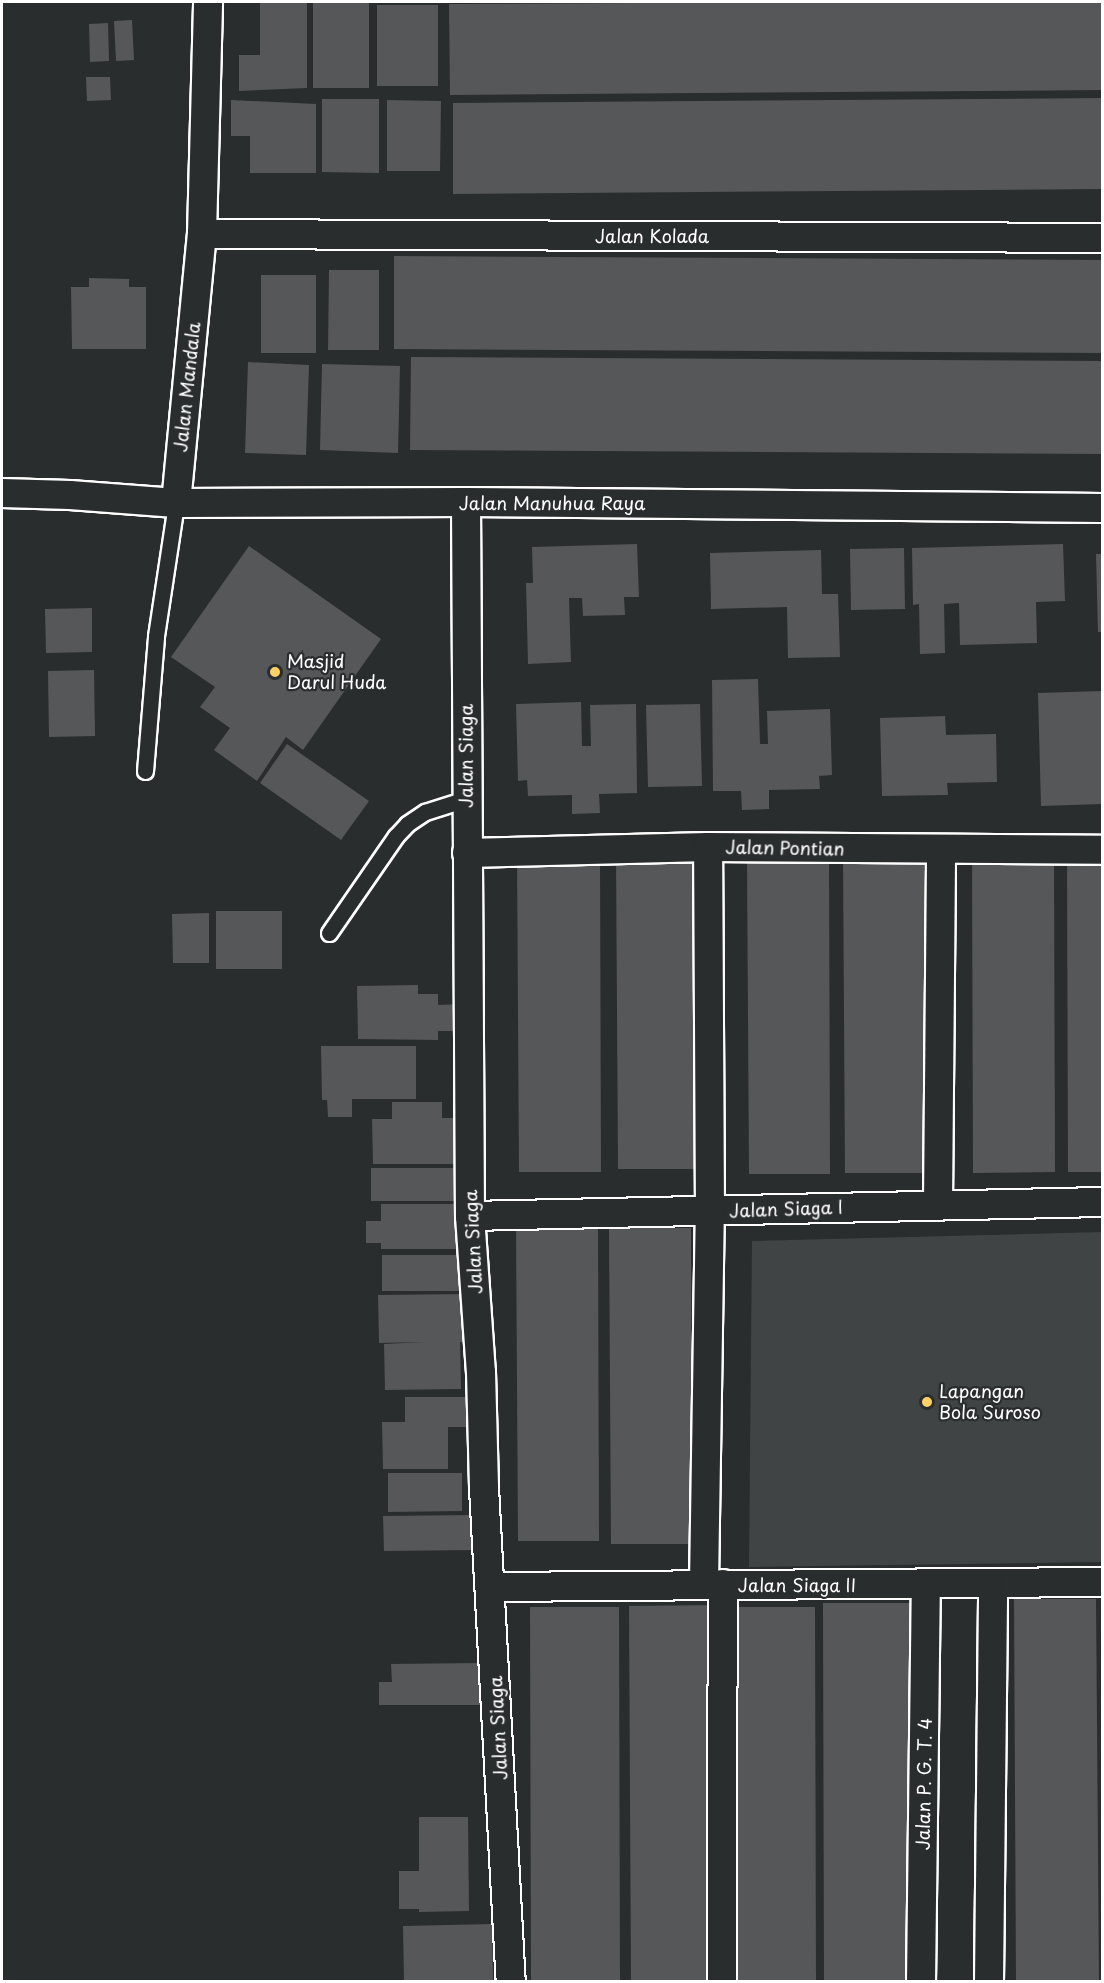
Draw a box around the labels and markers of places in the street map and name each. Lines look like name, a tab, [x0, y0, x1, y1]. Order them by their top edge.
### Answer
place label: Masjid Darul Huda	[287, 651, 387, 694]
marker: Masjid Darul Huda	[268, 665, 282, 679]
place label: Lapangan Bola Suroso	[939, 1381, 1041, 1424]
marker: Lapangan Bola Suroso	[920, 1395, 934, 1409]

